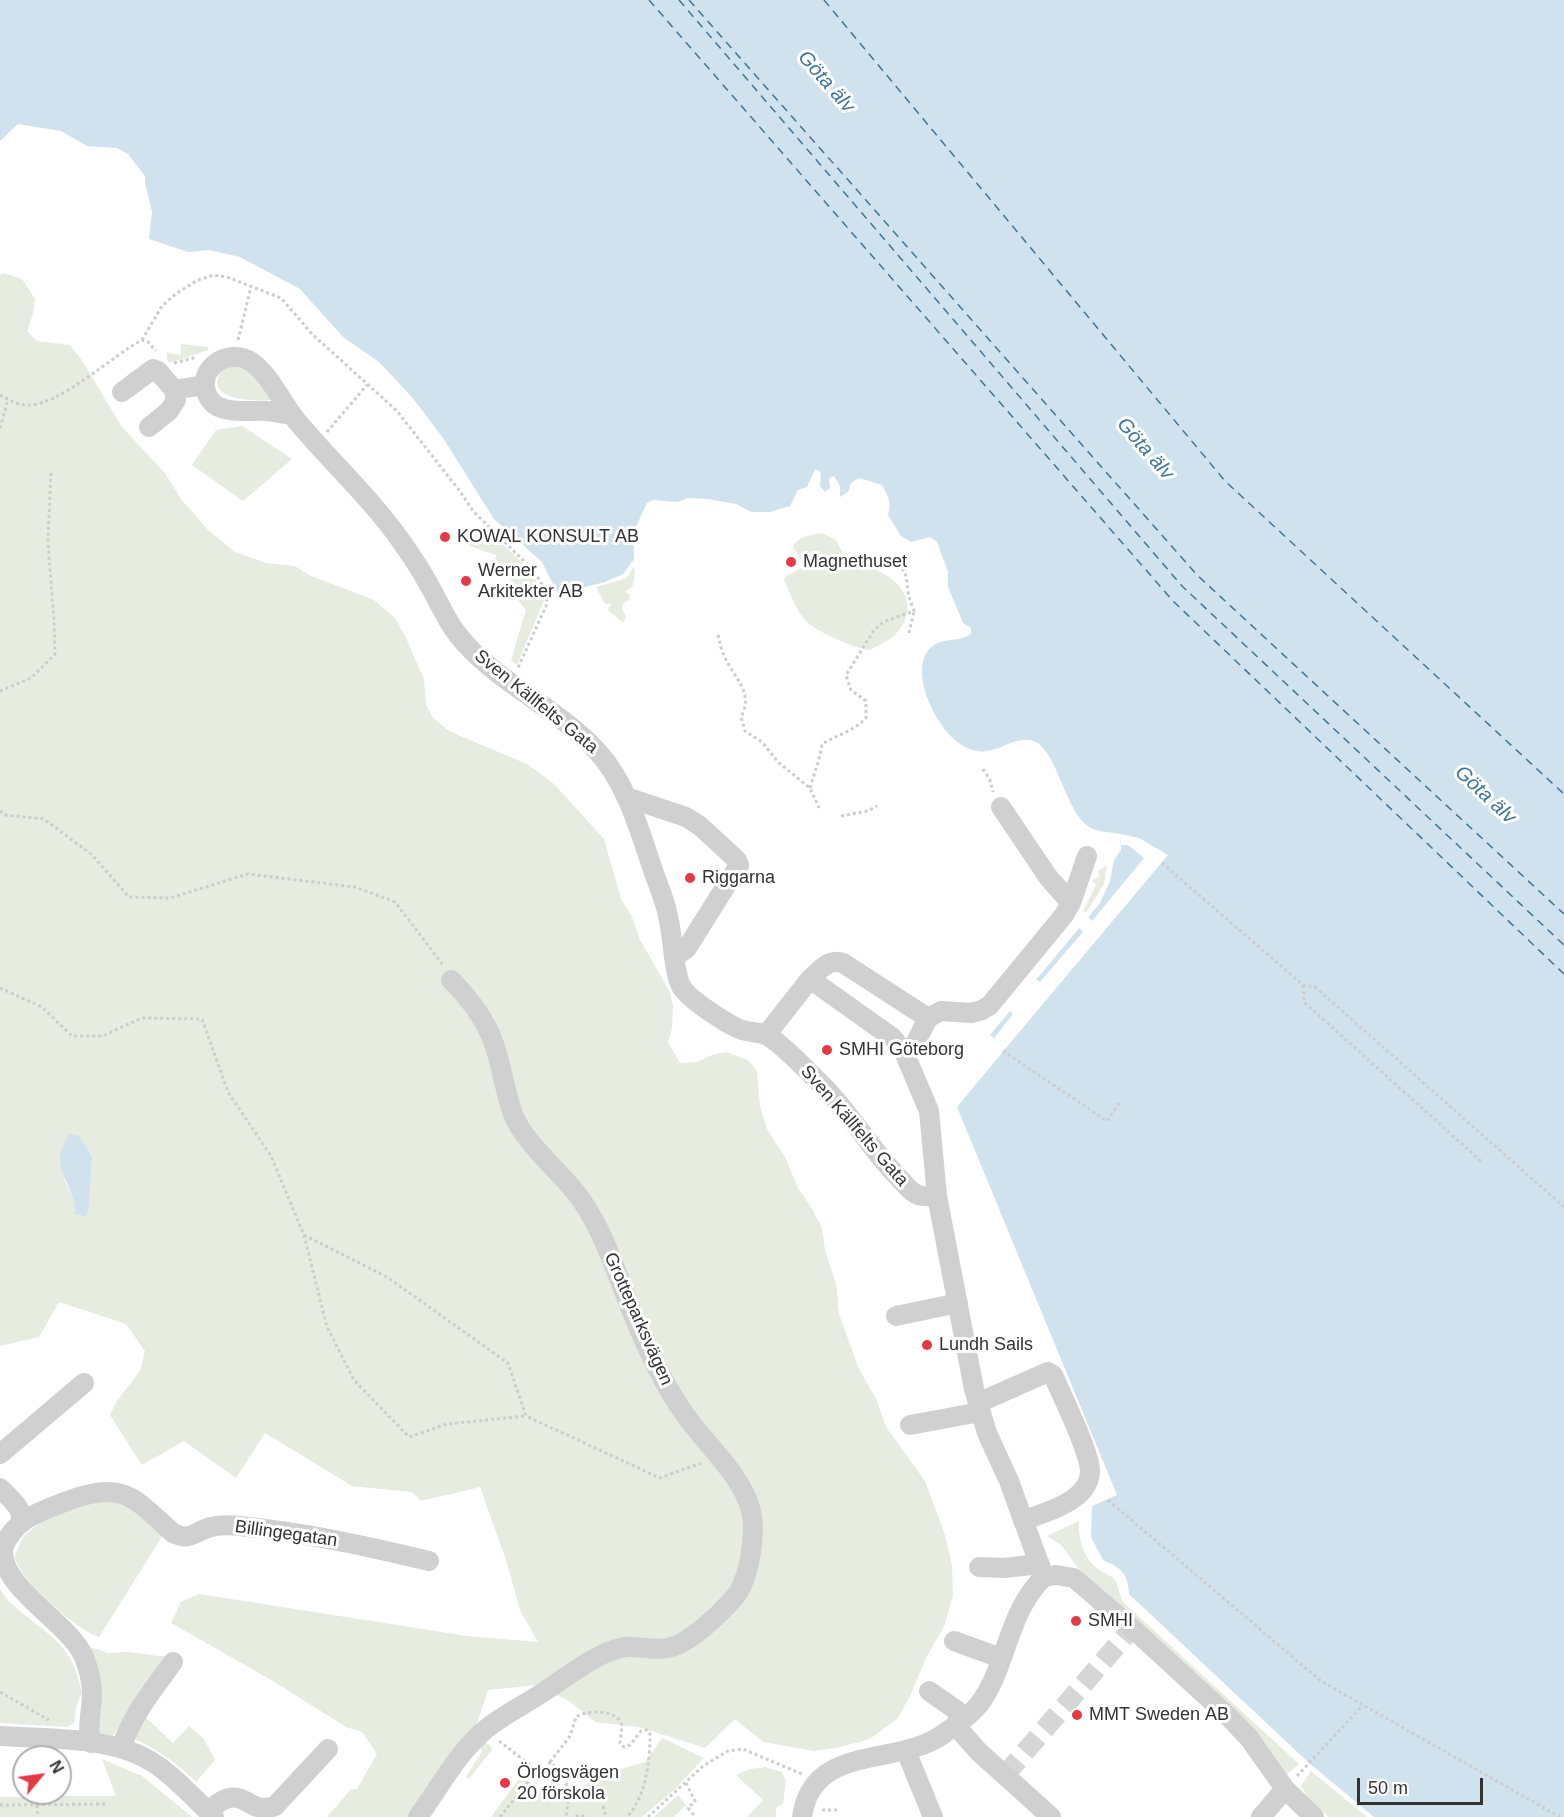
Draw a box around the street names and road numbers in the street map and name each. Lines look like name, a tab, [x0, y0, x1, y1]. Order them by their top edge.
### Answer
street label: Sven Källfelts Gata	[470, 645, 602, 759]
street label: Sven Källfelts Gata	[796, 1061, 912, 1191]
street label: Grotteparksvägen	[599, 1249, 677, 1389]
street label: Billingegatan	[233, 1516, 339, 1552]

